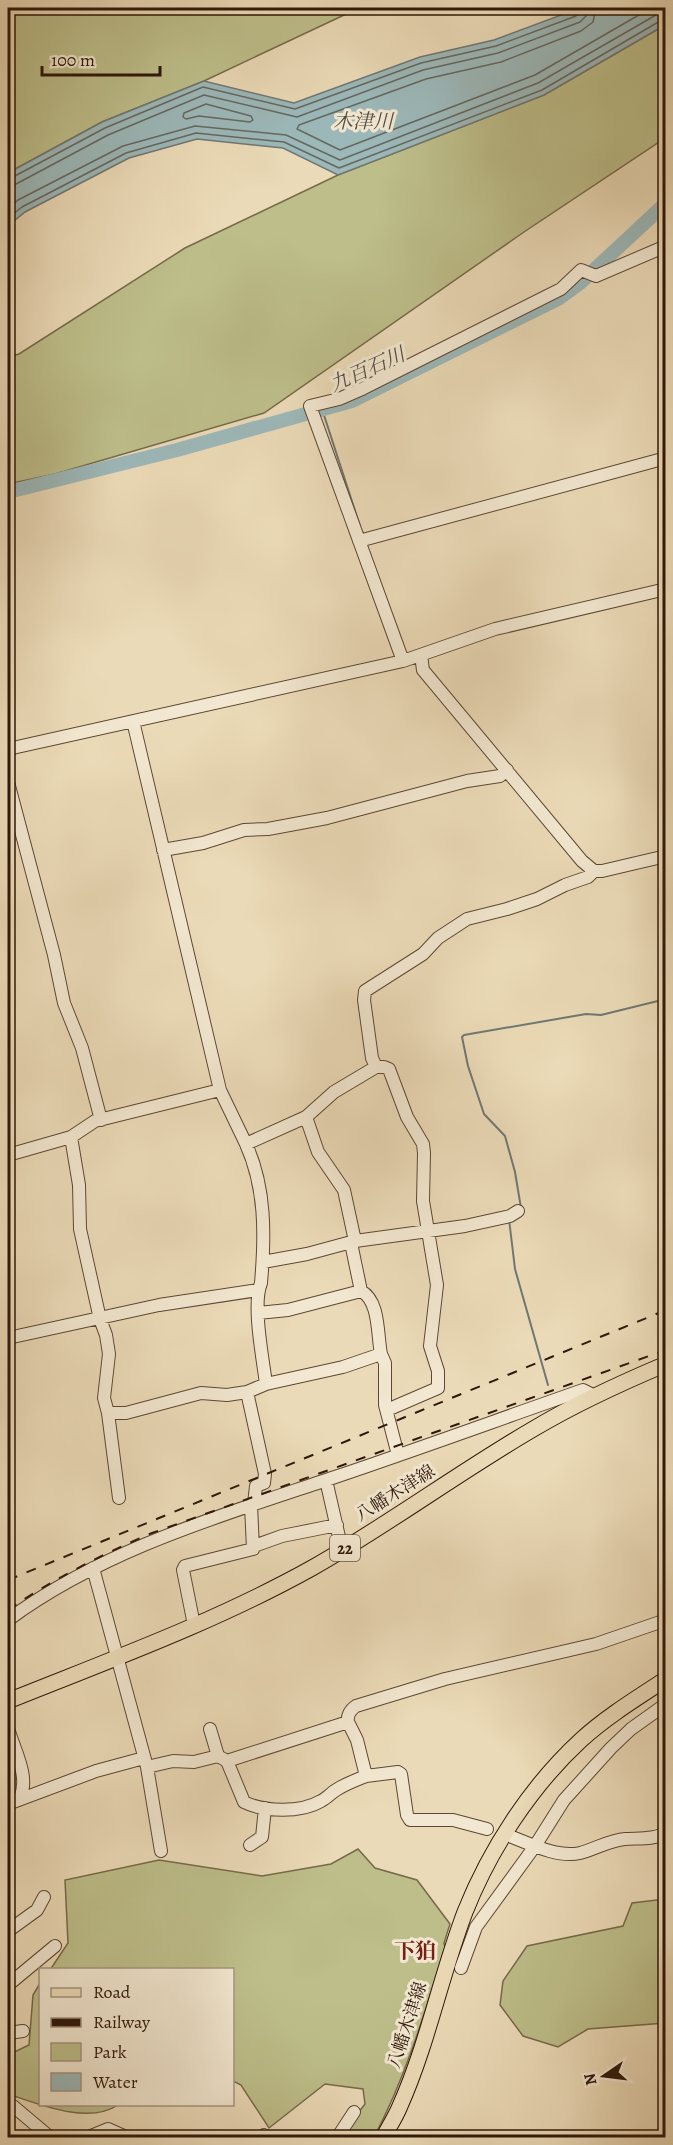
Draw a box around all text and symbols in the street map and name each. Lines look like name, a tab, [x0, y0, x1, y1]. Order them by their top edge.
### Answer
scale bar	[42, 39, 160, 77]
text: 100 m	[51, 48, 95, 72]
water label: 木津川	[333, 108, 395, 135]
water label: 九百石川	[325, 340, 411, 398]
street label: 八幡木津線	[350, 1459, 440, 1527]
road number: 22	[330, 1535, 360, 1561]
district label: 下狛	[394, 1937, 436, 1965]
legend	[39, 1968, 234, 2106]
street label: 八幡木津線	[382, 1978, 432, 2072]
text: Road	[93, 1980, 131, 2004]
text: Railway	[93, 2010, 151, 2034]
text: Park	[93, 2040, 127, 2064]
north arrow	[574, 2046, 634, 2106]
text: Water	[92, 2070, 138, 2094]
text: N	[578, 2071, 602, 2088]

